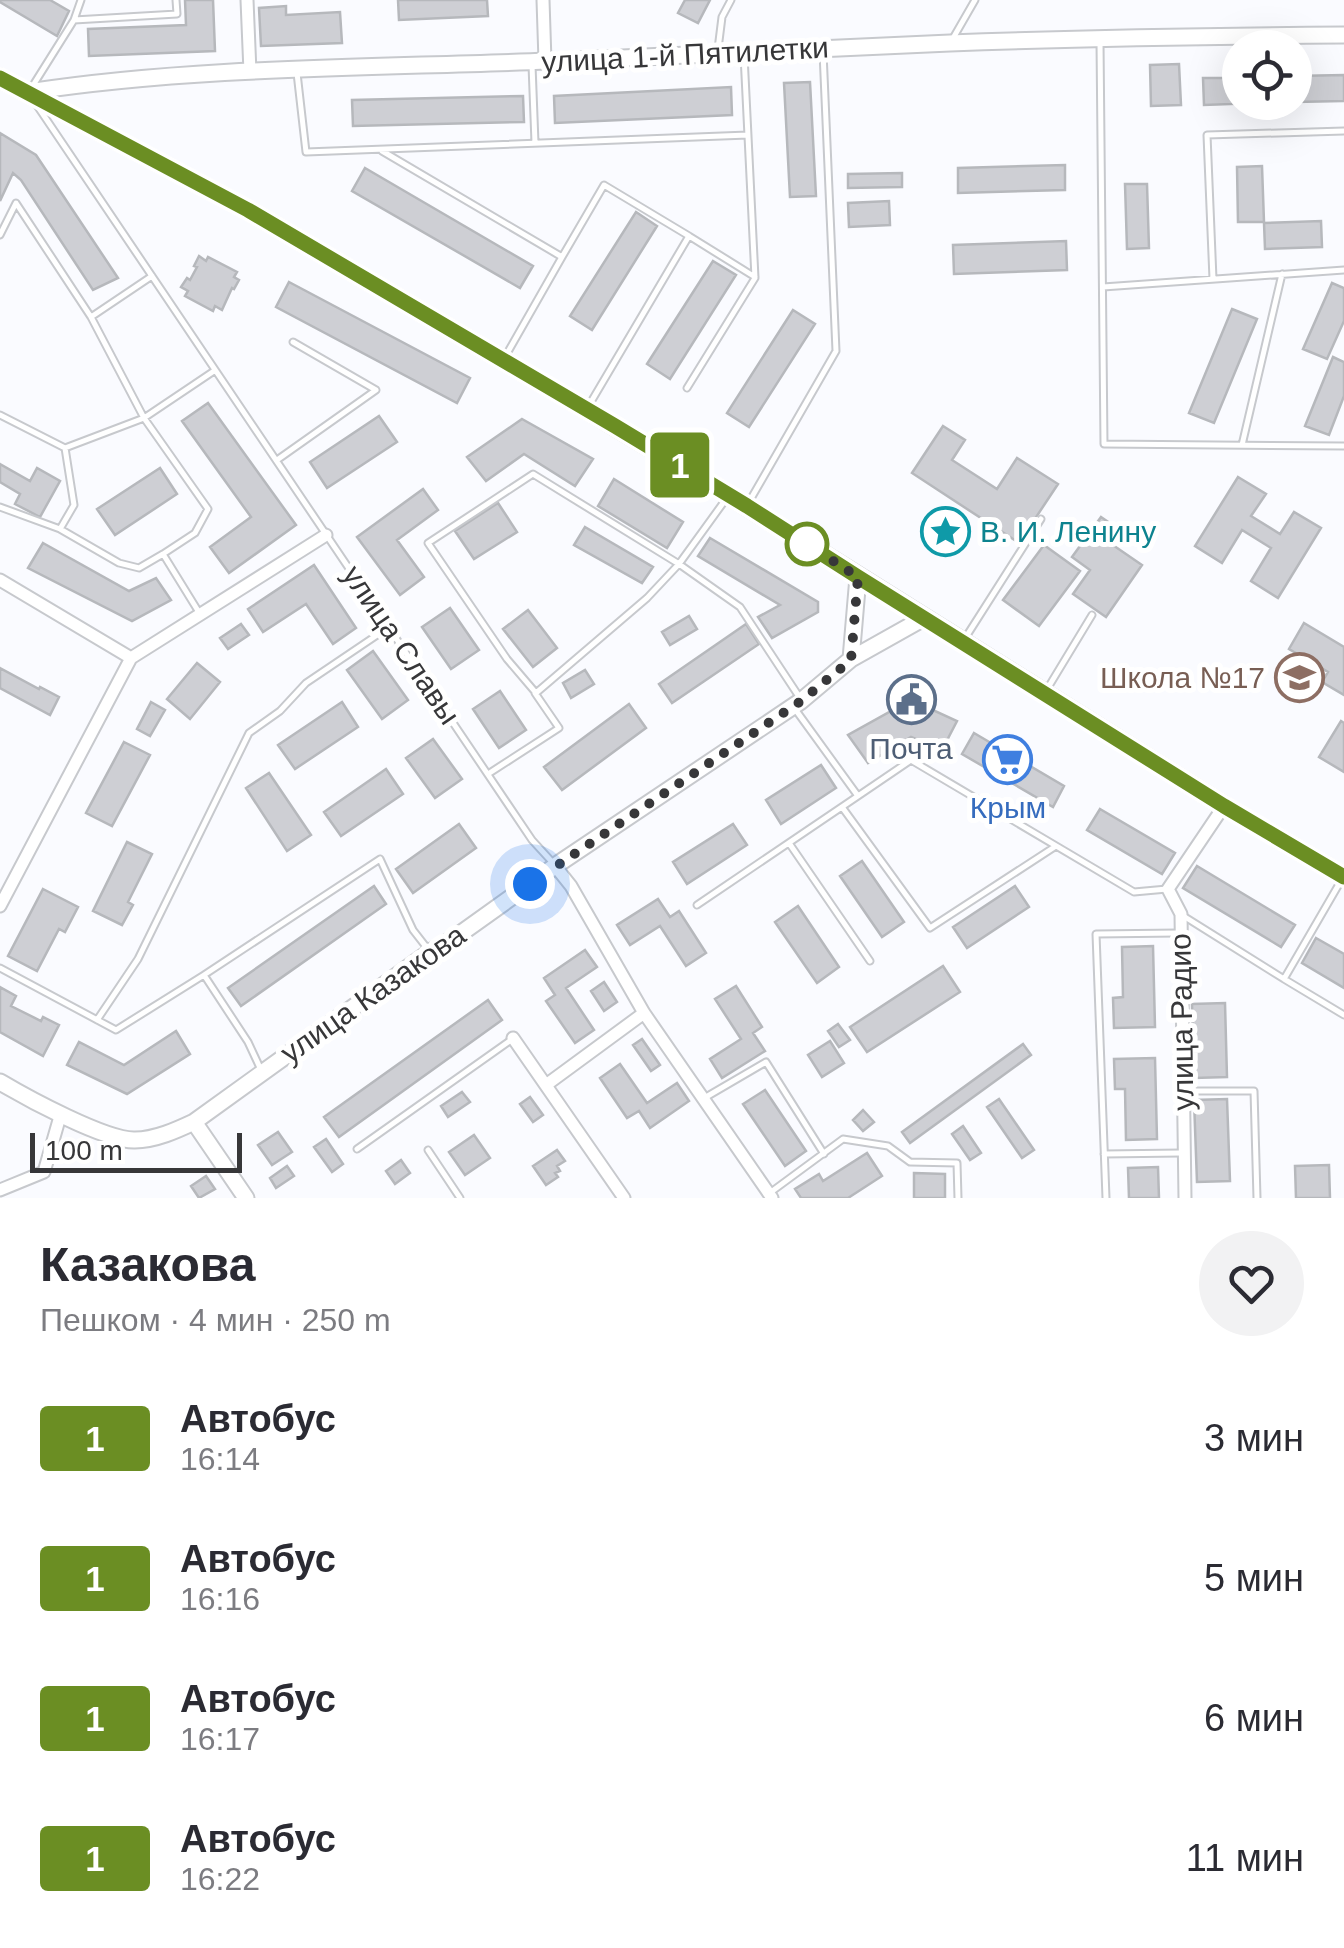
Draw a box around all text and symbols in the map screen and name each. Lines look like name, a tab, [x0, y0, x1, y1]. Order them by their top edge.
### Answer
street label: улица 1-й Пятилетки	[540, 30, 829, 79]
map controls	[1222, 30, 1312, 120]
button: locate	[1222, 30, 1312, 120]
line badge: 1	[648, 432, 712, 498]
text: 1	[670, 446, 690, 485]
place icon: В. И. Ленину	[919, 506, 971, 558]
place label: В. И. Ленину	[980, 515, 1156, 548]
unlabelled marker	[786, 523, 828, 565]
street label: улица Славы	[336, 559, 467, 730]
school or university icon: Школа №17	[1274, 652, 1326, 704]
place label: Школа №17	[1100, 661, 1265, 694]
public building icon: Почта	[885, 674, 937, 726]
place label: Почта	[869, 732, 953, 765]
supermarket icon: Крым	[982, 733, 1034, 785]
place label: Крым	[970, 791, 1046, 824]
your location	[505, 859, 555, 909]
street label: улица Казакова	[274, 918, 472, 1069]
street label: улица Радио	[1163, 933, 1200, 1111]
scale bar	[30, 1128, 242, 1172]
text: 100 m	[45, 1135, 123, 1166]
button: heart	[1199, 1231, 1304, 1336]
text: Казакова	[40, 1238, 255, 1291]
text: Пешком · 4 мин · 250 m	[40, 1302, 391, 1338]
text: Автобус	[180, 1398, 336, 1440]
text: 3 мин	[1204, 1417, 1304, 1459]
text: 1	[85, 1419, 105, 1458]
text: 16:14	[180, 1441, 260, 1477]
text: Автобус	[180, 1538, 336, 1580]
text: 5 мин	[1204, 1557, 1304, 1599]
text: 1	[85, 1559, 105, 1598]
text: 16:16	[180, 1581, 260, 1617]
text: Автобус	[180, 1678, 336, 1720]
text: 6 мин	[1204, 1697, 1304, 1739]
text: 1	[85, 1699, 105, 1738]
text: 16:17	[180, 1721, 260, 1757]
text: Автобус	[180, 1818, 336, 1860]
text: 11 мин	[1186, 1837, 1304, 1879]
text: 1	[85, 1839, 105, 1878]
text: 16:22	[180, 1861, 260, 1897]

